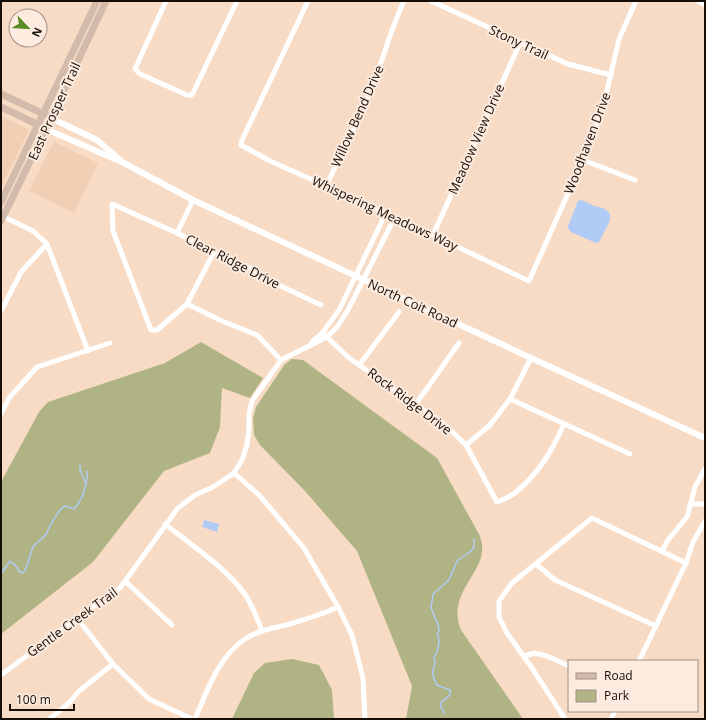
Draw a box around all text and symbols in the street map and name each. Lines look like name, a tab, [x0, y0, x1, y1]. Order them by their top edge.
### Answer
north arrow	[8, 8, 48, 48]
street label: Stony Trail	[486, 20, 552, 64]
text: N	[29, 25, 46, 40]
street label: East Prosper Trail	[23, 59, 85, 163]
street label: Willow Bend Drive	[326, 62, 388, 170]
street label: Meadow View Drive	[444, 81, 508, 197]
street label: Woodhaven Drive	[559, 89, 615, 197]
street label: Whispering Meadows Way	[309, 171, 461, 255]
street label: Clear Ridge Drive	[183, 229, 283, 293]
street label: North Coit Road	[365, 274, 461, 332]
street label: Rock Ridge Drive	[364, 363, 456, 439]
street label: Gentle Creek Trail	[23, 583, 121, 661]
legend	[568, 660, 698, 712]
text: Road	[604, 667, 633, 684]
scale bar	[10, 686, 74, 712]
text: Park	[604, 687, 630, 704]
text: 100 m	[16, 691, 51, 708]

